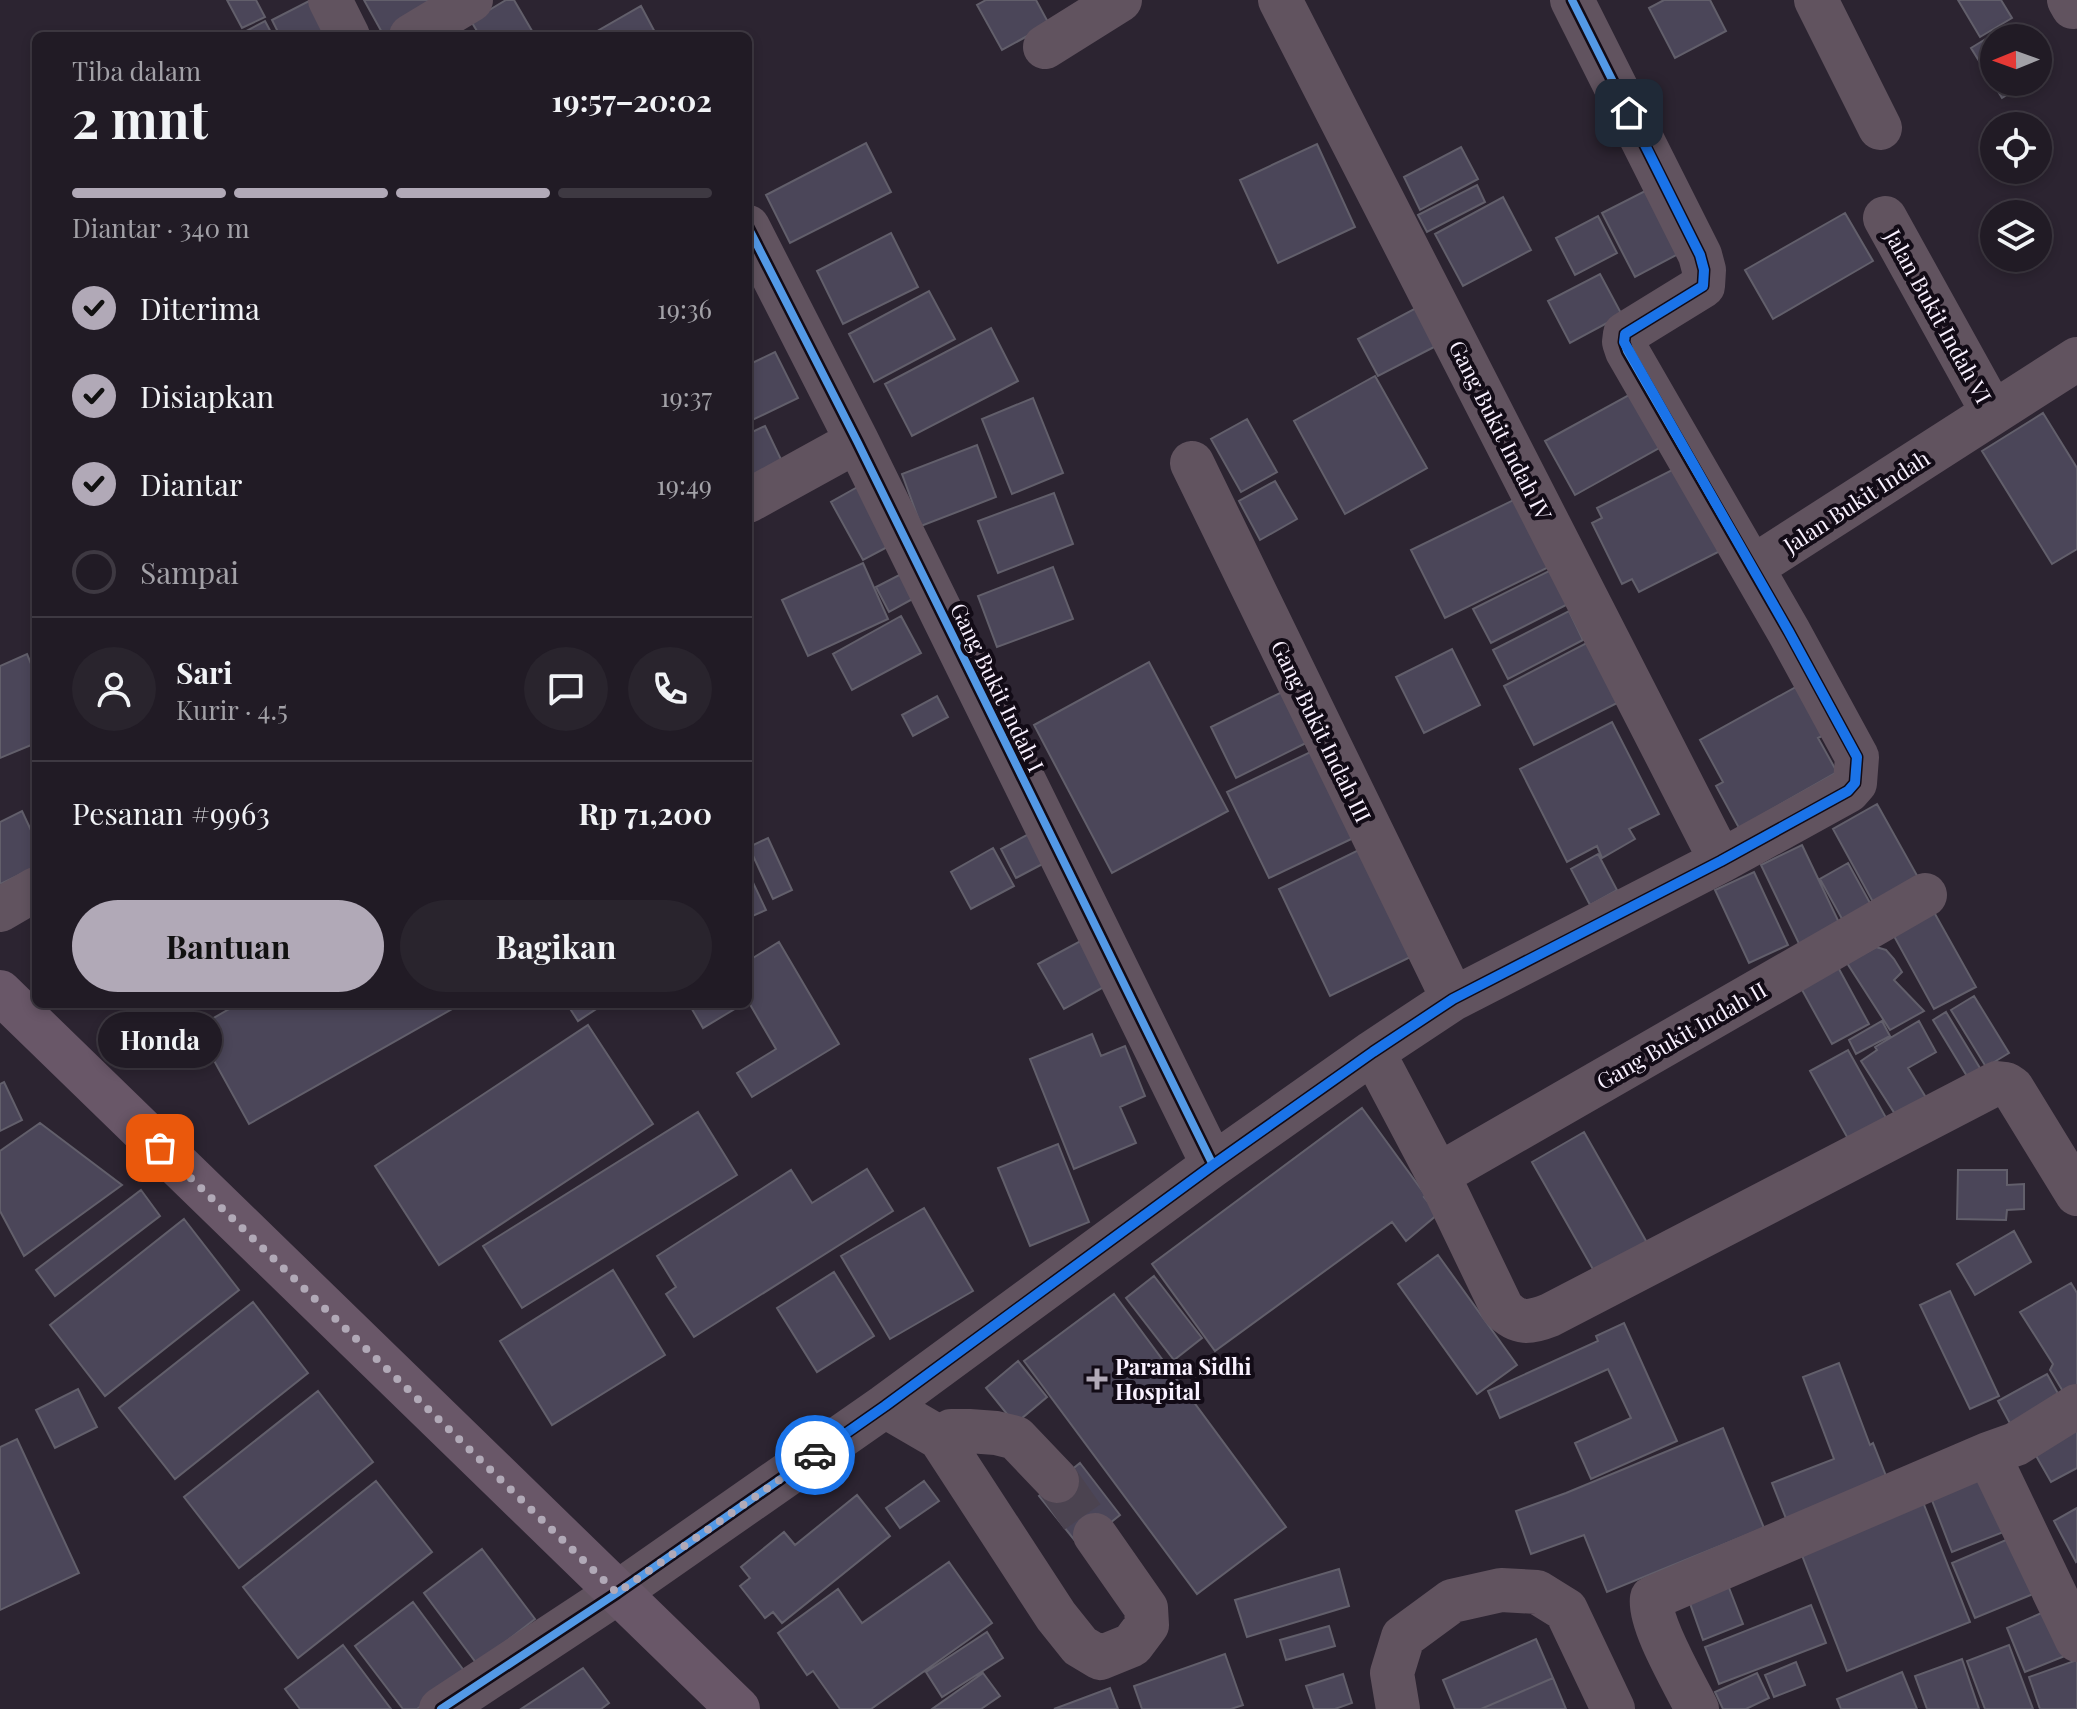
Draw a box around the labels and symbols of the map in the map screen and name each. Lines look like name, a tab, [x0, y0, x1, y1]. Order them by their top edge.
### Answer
north arrow	[1980, 24, 2052, 96]
pin	[1595, 79, 1663, 147]
street label: Jalan Bukit Indah VI	[1878, 223, 1999, 408]
street label: Gang Bukit Indah IV	[1443, 335, 1560, 526]
street label: Jalan Bukit Indah	[1776, 442, 1935, 560]
street label: Gang Bukit Indah I	[944, 598, 1052, 776]
street label: Gang Bukit Indah III	[1265, 635, 1379, 827]
street label: Gang Bukit Indah II	[1590, 974, 1772, 1096]
callout: Honda	[98, 1012, 222, 1068]
pin	[126, 1114, 194, 1182]
place label: Parama Sidhi Hospital	[1115, 1351, 1252, 1406]
marker: Parama Sidhi Hospital	[1086, 1368, 1108, 1390]
courier	[775, 1415, 855, 1495]

